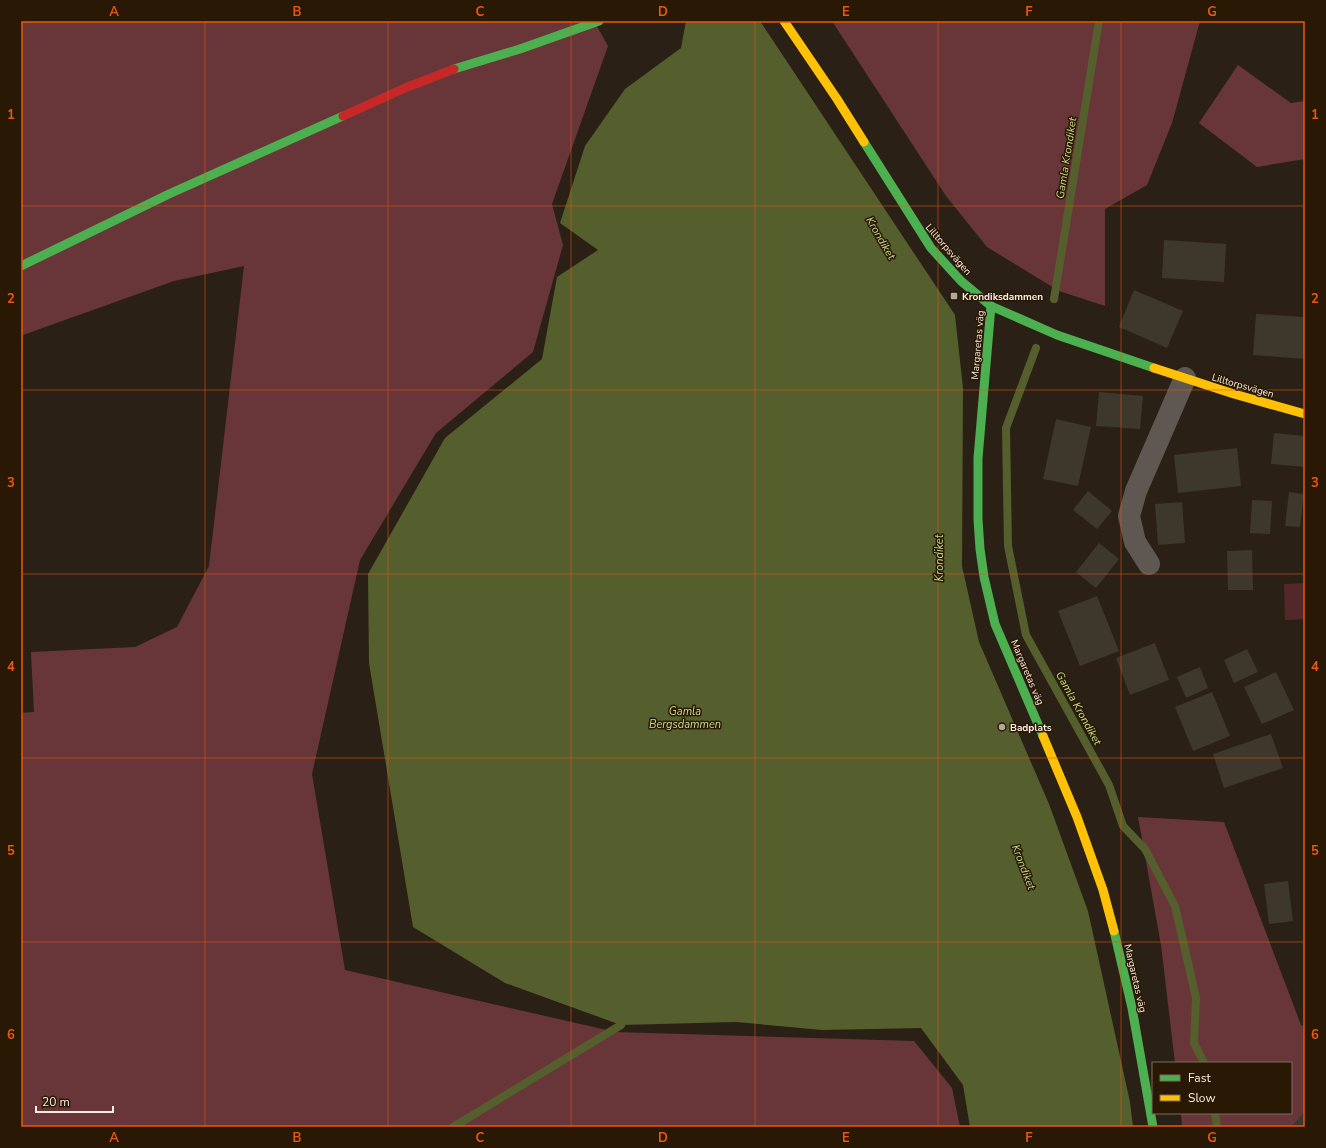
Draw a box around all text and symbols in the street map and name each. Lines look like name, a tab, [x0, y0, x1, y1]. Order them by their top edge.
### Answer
text: A	[109, 3, 119, 21]
text: B	[293, 3, 302, 21]
text: C	[476, 3, 485, 21]
text: D	[658, 3, 668, 21]
text: E	[842, 3, 850, 21]
text: F	[1025, 3, 1033, 21]
text: G	[1207, 3, 1217, 21]
text: 1	[7, 106, 15, 124]
text: 1	[1311, 106, 1319, 124]
water label: Gamla Krondiket	[1053, 115, 1081, 200]
water label: Krondiket	[862, 214, 899, 263]
street label: Lilltorpsvägen	[922, 221, 975, 278]
text: 2	[7, 290, 15, 308]
place label: Krondiksdammen	[962, 290, 1043, 304]
text: 2	[1311, 290, 1319, 308]
marker: Krondiksdammen	[949, 291, 959, 301]
street label: Margaretas väg	[968, 310, 988, 380]
street label: Lilltorpsvägen	[1210, 370, 1275, 402]
text: 3	[7, 474, 15, 492]
text: 3	[1311, 474, 1319, 492]
water label: Krondiket	[932, 533, 947, 582]
street label: Margaretas väg	[1007, 638, 1047, 707]
text: 4	[7, 658, 15, 676]
text: 4	[1311, 658, 1319, 676]
water label: Gamla Krondiket	[1052, 669, 1106, 749]
water label: Gamla Bergsdammen	[649, 704, 721, 732]
place label: Badplats	[1010, 721, 1052, 735]
marker: Badplats	[997, 722, 1007, 732]
text: 5	[7, 842, 15, 860]
water label: Krondiket	[1008, 842, 1039, 893]
text: 5	[1311, 842, 1319, 860]
street label: Margaretas väg	[1120, 943, 1150, 1014]
text: 6	[7, 1026, 15, 1044]
text: 6	[1311, 1026, 1319, 1044]
legend	[1152, 1062, 1292, 1114]
text: Fast	[1188, 1070, 1211, 1086]
scale bar	[36, 1088, 113, 1114]
text: Slow	[1188, 1090, 1216, 1106]
text: 20 m	[42, 1094, 70, 1110]
text: A	[109, 1129, 119, 1147]
text: B	[293, 1129, 302, 1147]
text: C	[476, 1129, 485, 1147]
text: D	[658, 1129, 668, 1147]
text: E	[842, 1129, 850, 1147]
text: F	[1025, 1129, 1033, 1147]
text: G	[1207, 1129, 1217, 1147]

